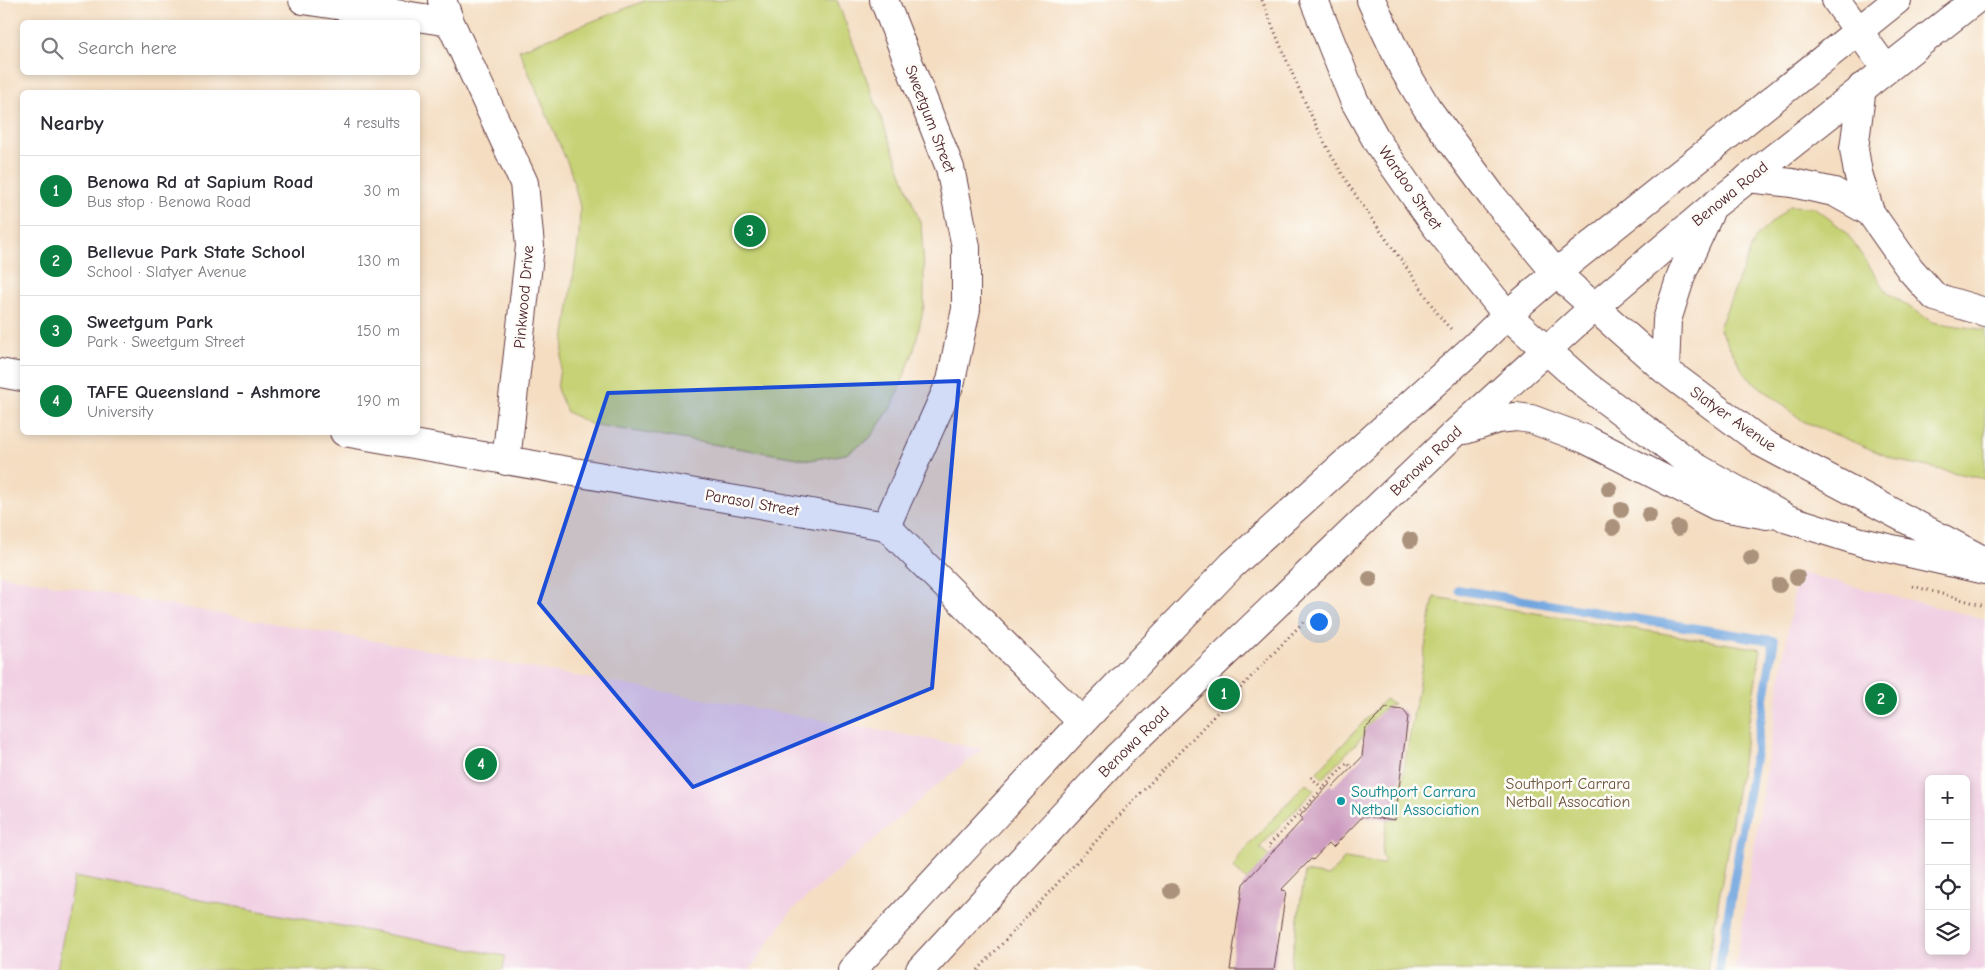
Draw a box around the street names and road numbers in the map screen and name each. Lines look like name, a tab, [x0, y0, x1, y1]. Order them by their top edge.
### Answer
street label: Sweetgum Street	[901, 63, 959, 176]
street label: Wardoo Street	[1375, 143, 1446, 234]
street label: Benowa Road	[1688, 158, 1772, 230]
street label: Pinkwood Drive	[511, 245, 537, 349]
street label: Slatyer Avenue	[1687, 383, 1779, 455]
street label: Benowa Road	[1386, 422, 1466, 500]
street label: Parasol Street	[704, 486, 801, 520]
street label: Benowa Road	[1095, 703, 1173, 781]

